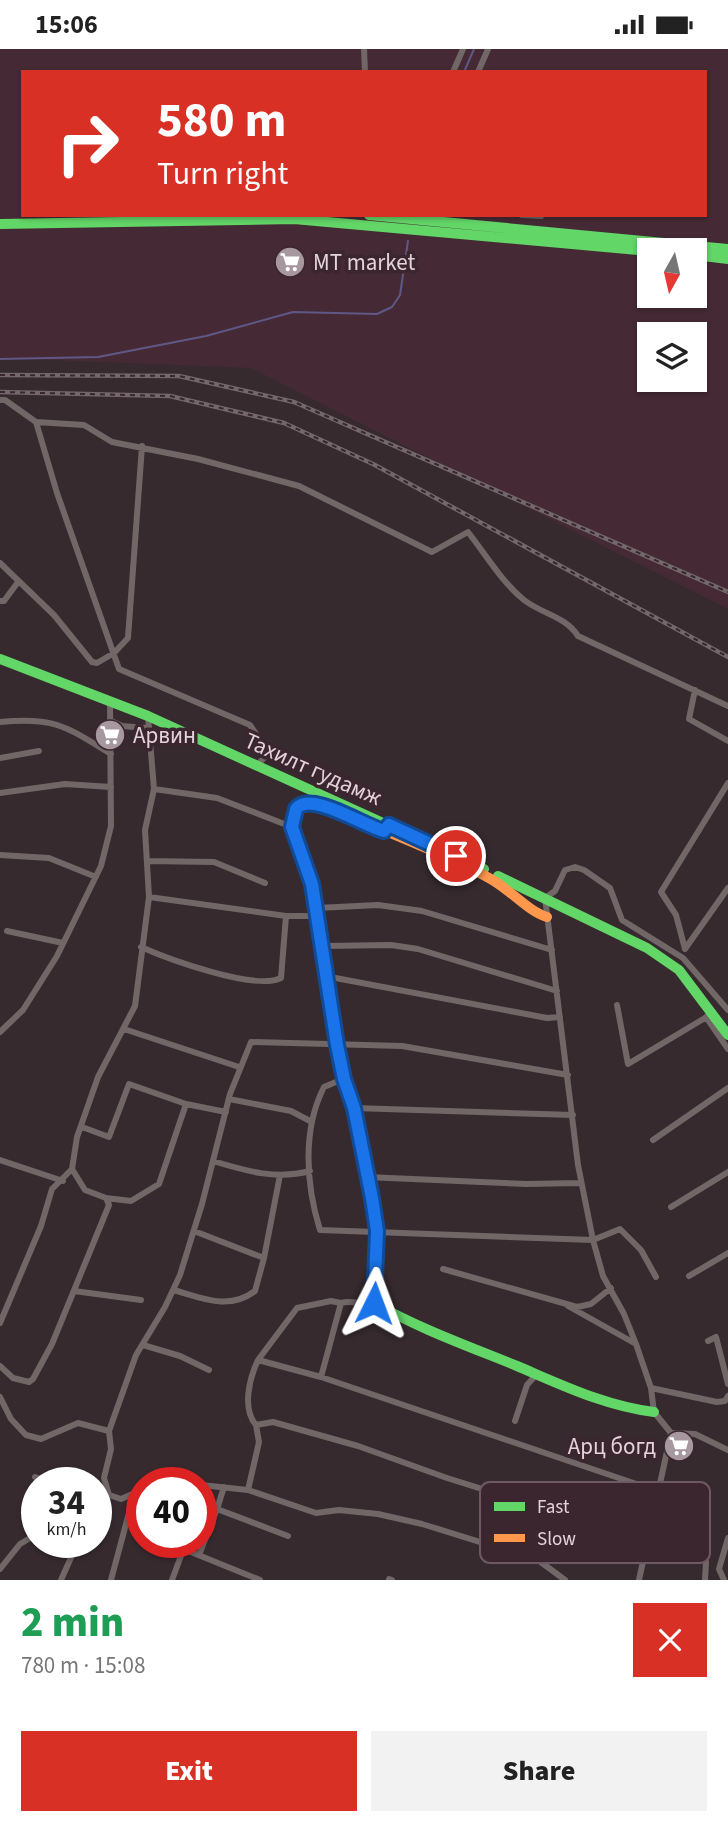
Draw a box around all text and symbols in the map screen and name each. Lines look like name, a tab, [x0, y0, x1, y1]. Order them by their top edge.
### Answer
text: 15:06	[35, 6, 98, 43]
text: 580 m	[157, 86, 286, 156]
icon: right	[42, 98, 133, 189]
text: Turn right	[157, 151, 288, 197]
north arrow	[637, 238, 707, 308]
map controls	[637, 238, 707, 392]
supermarket icon: MT market	[273, 245, 307, 279]
place label: MT market	[313, 246, 415, 279]
button: layers	[637, 322, 707, 392]
supermarket icon: Арвин	[93, 718, 127, 752]
place label: Арвин	[133, 719, 196, 752]
street label: Тахилт гудамж	[239, 724, 387, 814]
pin	[426, 826, 486, 886]
icon: arrive	[437, 837, 475, 875]
position arrow	[337, 1266, 411, 1340]
supermarket icon: Арц богд	[662, 1429, 696, 1463]
place label: Арц богд	[568, 1430, 656, 1463]
speed limit sign: 40	[126, 1467, 217, 1558]
text: 34	[48, 1478, 85, 1528]
legend	[480, 1482, 710, 1563]
text: Fast	[537, 1494, 570, 1521]
text: km/h	[47, 1517, 86, 1542]
text: Slow	[537, 1526, 576, 1553]
text: 2 min	[21, 1593, 124, 1653]
button: close	[633, 1603, 707, 1677]
text: 780 m · 15:08	[21, 1649, 145, 1682]
button: Exit	[21, 1731, 357, 1811]
button: Share	[371, 1731, 707, 1811]

